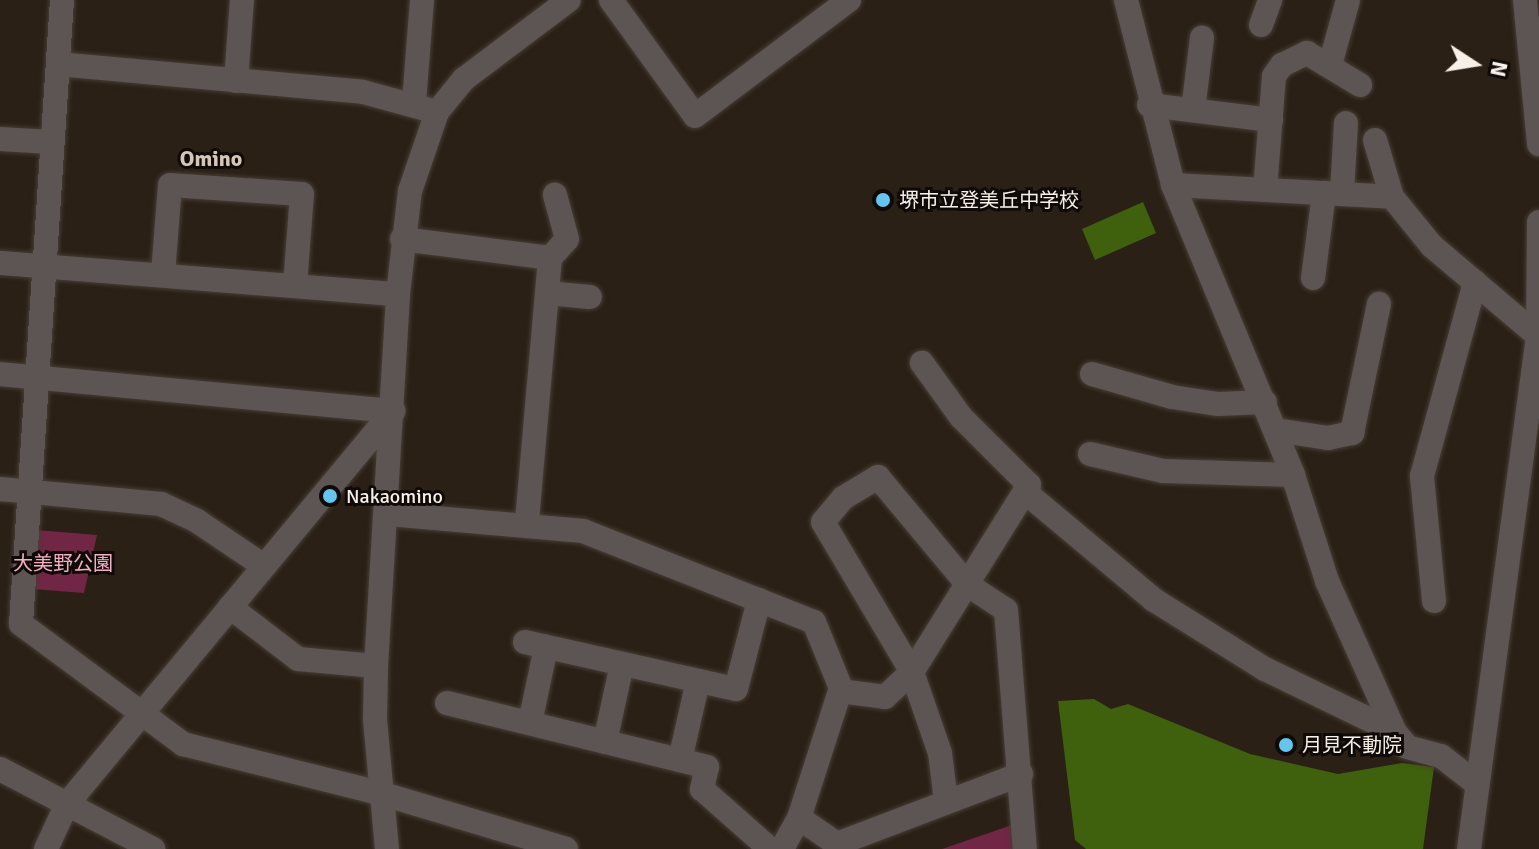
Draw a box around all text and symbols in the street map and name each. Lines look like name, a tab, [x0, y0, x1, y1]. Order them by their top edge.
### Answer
north arrow	[1435, 24, 1515, 104]
text: N	[1484, 59, 1514, 79]
district label: Omino	[180, 146, 242, 172]
place label: 堺市立登美丘中学校	[899, 188, 1079, 212]
marker: 堺市立登美丘中学校	[874, 191, 892, 209]
place label: Nakaomino	[346, 484, 443, 508]
marker: Nakaomino	[321, 487, 339, 505]
park label: 大美野公園	[13, 551, 113, 575]
place label: 月見不動院	[1302, 733, 1402, 757]
marker: 月見不動院	[1277, 736, 1295, 754]

